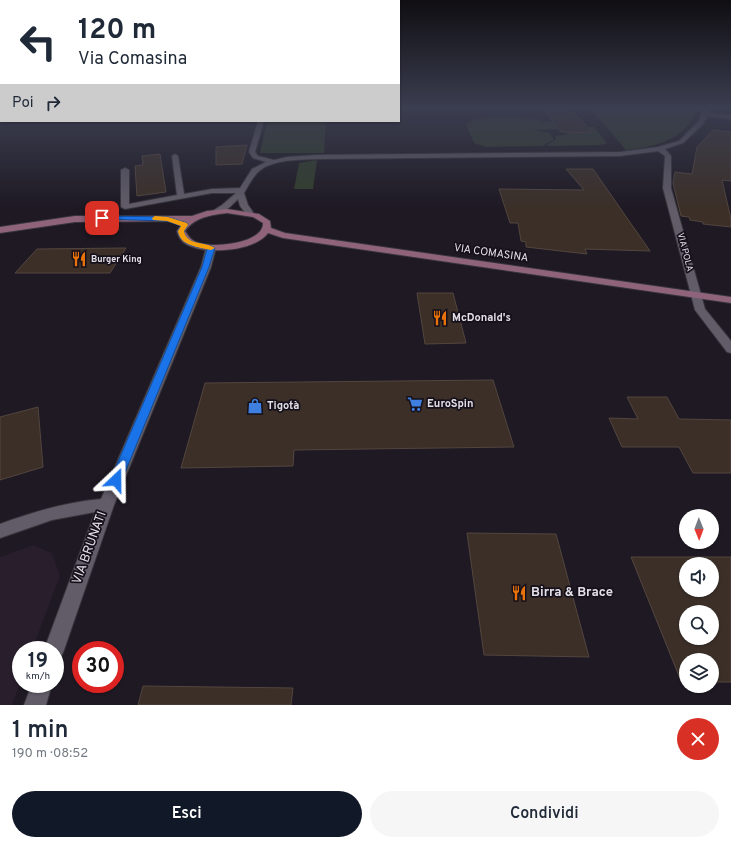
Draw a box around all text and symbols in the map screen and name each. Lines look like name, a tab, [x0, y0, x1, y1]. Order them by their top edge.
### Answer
text: 120 m	[78, 13, 156, 49]
icon: left	[12, 16, 64, 68]
text: Via Comasina	[78, 48, 187, 71]
icon: right	[42, 92, 64, 114]
text: Poi	[12, 94, 34, 113]
pin	[85, 201, 119, 235]
icon: arrive	[91, 207, 113, 229]
street label: VIA POLA	[675, 231, 695, 273]
street label: VIA COMASINA	[453, 241, 529, 265]
restaurant icon: Burger King	[70, 250, 88, 268]
place label: Burger King	[91, 254, 142, 265]
restaurant icon: McDonald's	[431, 309, 449, 327]
place label: McDonald's	[452, 311, 511, 325]
supermarket icon: EuroSpin	[406, 395, 424, 413]
shop icon: Tigotà	[246, 397, 264, 415]
place label: EuroSpin	[427, 397, 473, 411]
place label: Tigotà	[267, 399, 300, 413]
position arrow	[95, 459, 137, 501]
street label: VIA BRUNATI	[69, 509, 111, 587]
north arrow	[679, 509, 719, 549]
map controls	[679, 509, 719, 693]
button: sound	[679, 557, 719, 597]
restaurant icon: Birra & Brace	[510, 584, 528, 602]
place label: Birra & Brace	[531, 585, 613, 601]
button: search	[679, 605, 719, 645]
speed limit sign: 30	[72, 641, 124, 693]
text: 19	[28, 649, 48, 675]
button: layers	[679, 653, 719, 693]
text: km/h	[26, 670, 50, 683]
text: 1 min	[12, 716, 69, 746]
button: close	[677, 718, 719, 760]
text: 190 m · 08:52	[12, 746, 88, 762]
button: Esci	[12, 791, 362, 837]
button: Condividi	[370, 791, 719, 837]

